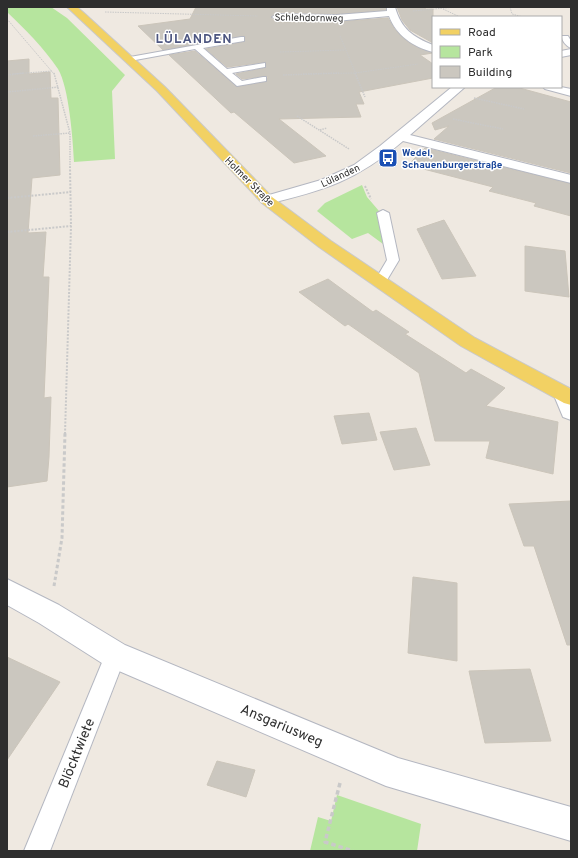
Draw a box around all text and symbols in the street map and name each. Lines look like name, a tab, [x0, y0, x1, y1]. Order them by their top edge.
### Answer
street label: Schlehdornweg	[274, 11, 344, 26]
legend	[432, 16, 562, 88]
text: Road	[468, 25, 496, 41]
district label: LÜLANDEN	[155, 31, 233, 48]
text: Park	[468, 45, 493, 61]
text: Building	[468, 65, 512, 81]
bus stop icon: Wedel, Schauenburgerstraße	[377, 147, 399, 169]
place label: Wedel, Schauenburgerstraße	[402, 147, 503, 172]
street label: Holmer Straße	[221, 155, 276, 210]
street label: Lülanden	[319, 162, 362, 191]
street label: Ansgariusweg	[238, 701, 325, 751]
street label: Blöcktwiete	[56, 716, 99, 791]

